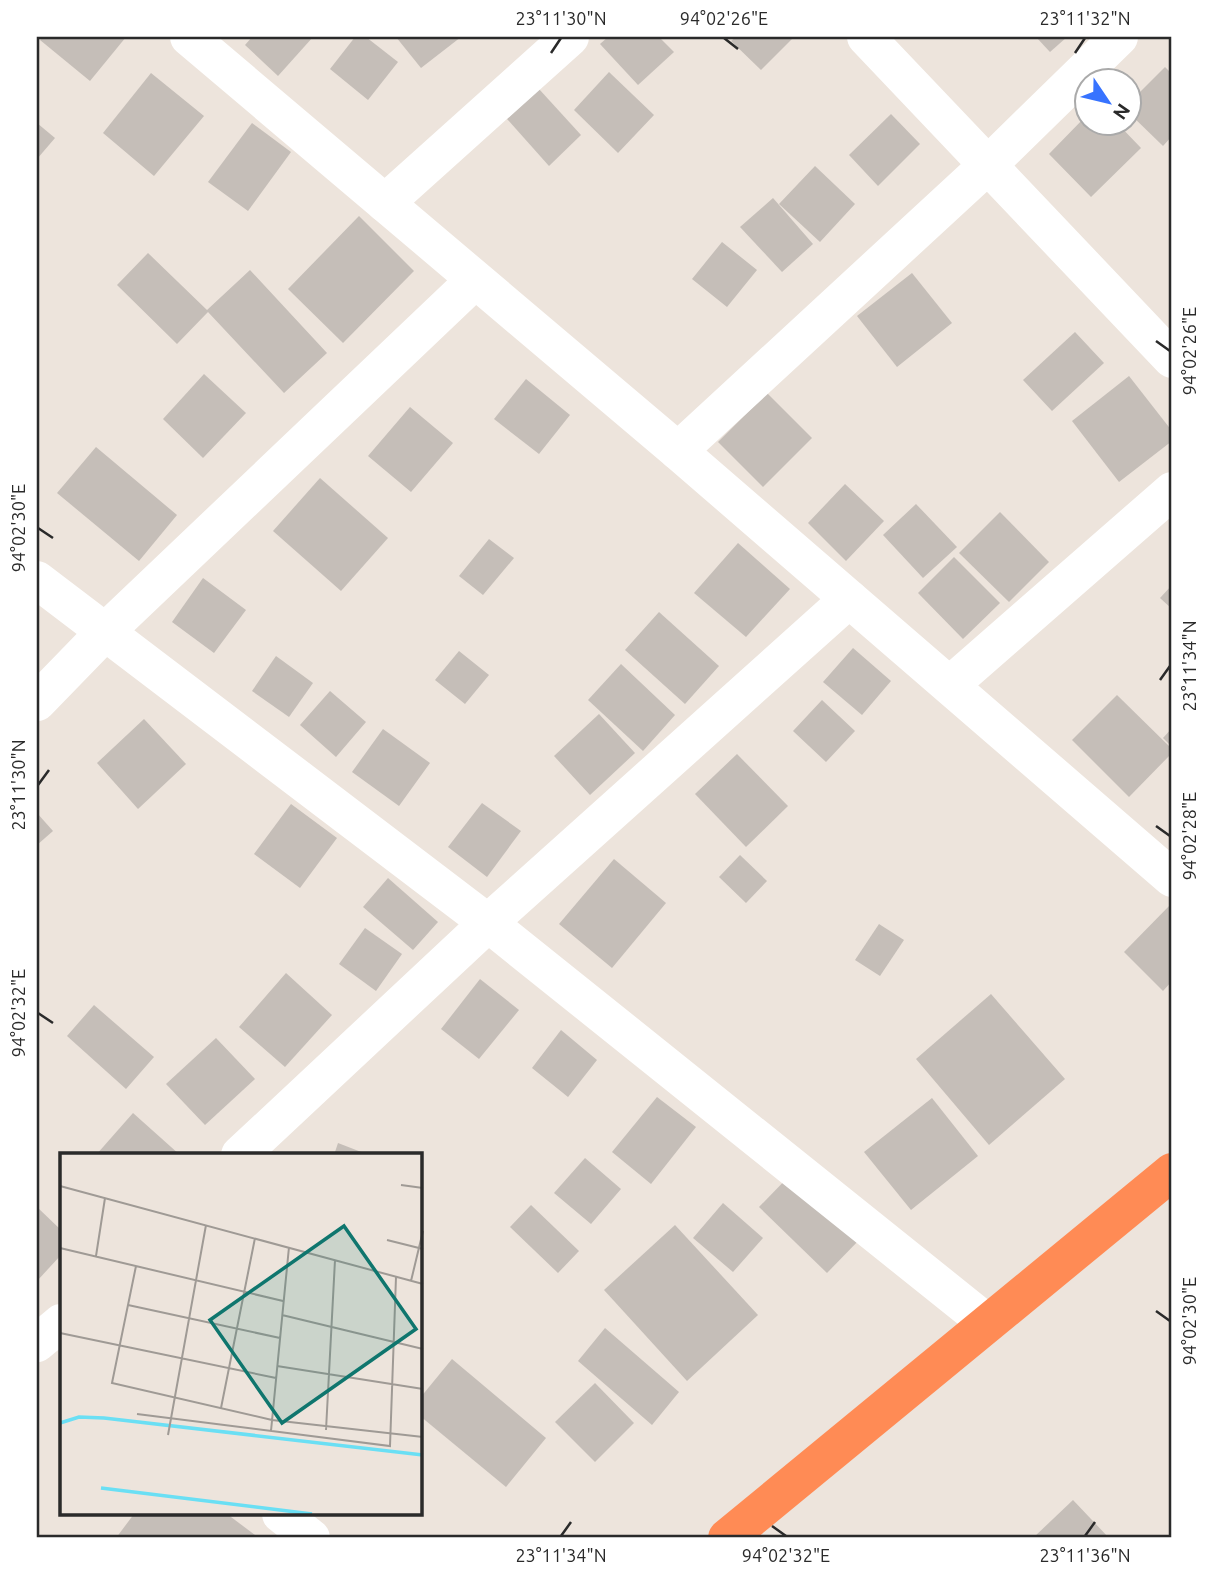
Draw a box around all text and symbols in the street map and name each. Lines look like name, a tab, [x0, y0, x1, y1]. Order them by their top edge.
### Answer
text: 23°11'30"N	[515, 8, 607, 28]
text: 94°02'26"E	[680, 8, 768, 28]
text: 23°11'32"N	[1039, 8, 1131, 28]
north arrow	[1072, 66, 1142, 136]
text: N	[1109, 100, 1135, 124]
text: 94°02'26"E	[1179, 307, 1199, 395]
text: 94°02'30"E	[8, 484, 28, 572]
text: 23°11'34"N	[1179, 620, 1199, 712]
text: 23°11'30"N	[8, 739, 28, 831]
text: 94°02'28"E	[1179, 792, 1199, 880]
text: 94°02'32"E	[8, 969, 28, 1057]
inset map	[60, 1153, 422, 1516]
text: 94°02'30"E	[1179, 1277, 1199, 1365]
text: 23°11'34"N	[515, 1545, 607, 1565]
text: 94°02'32"E	[742, 1545, 830, 1565]
text: 23°11'36"N	[1039, 1545, 1131, 1565]

